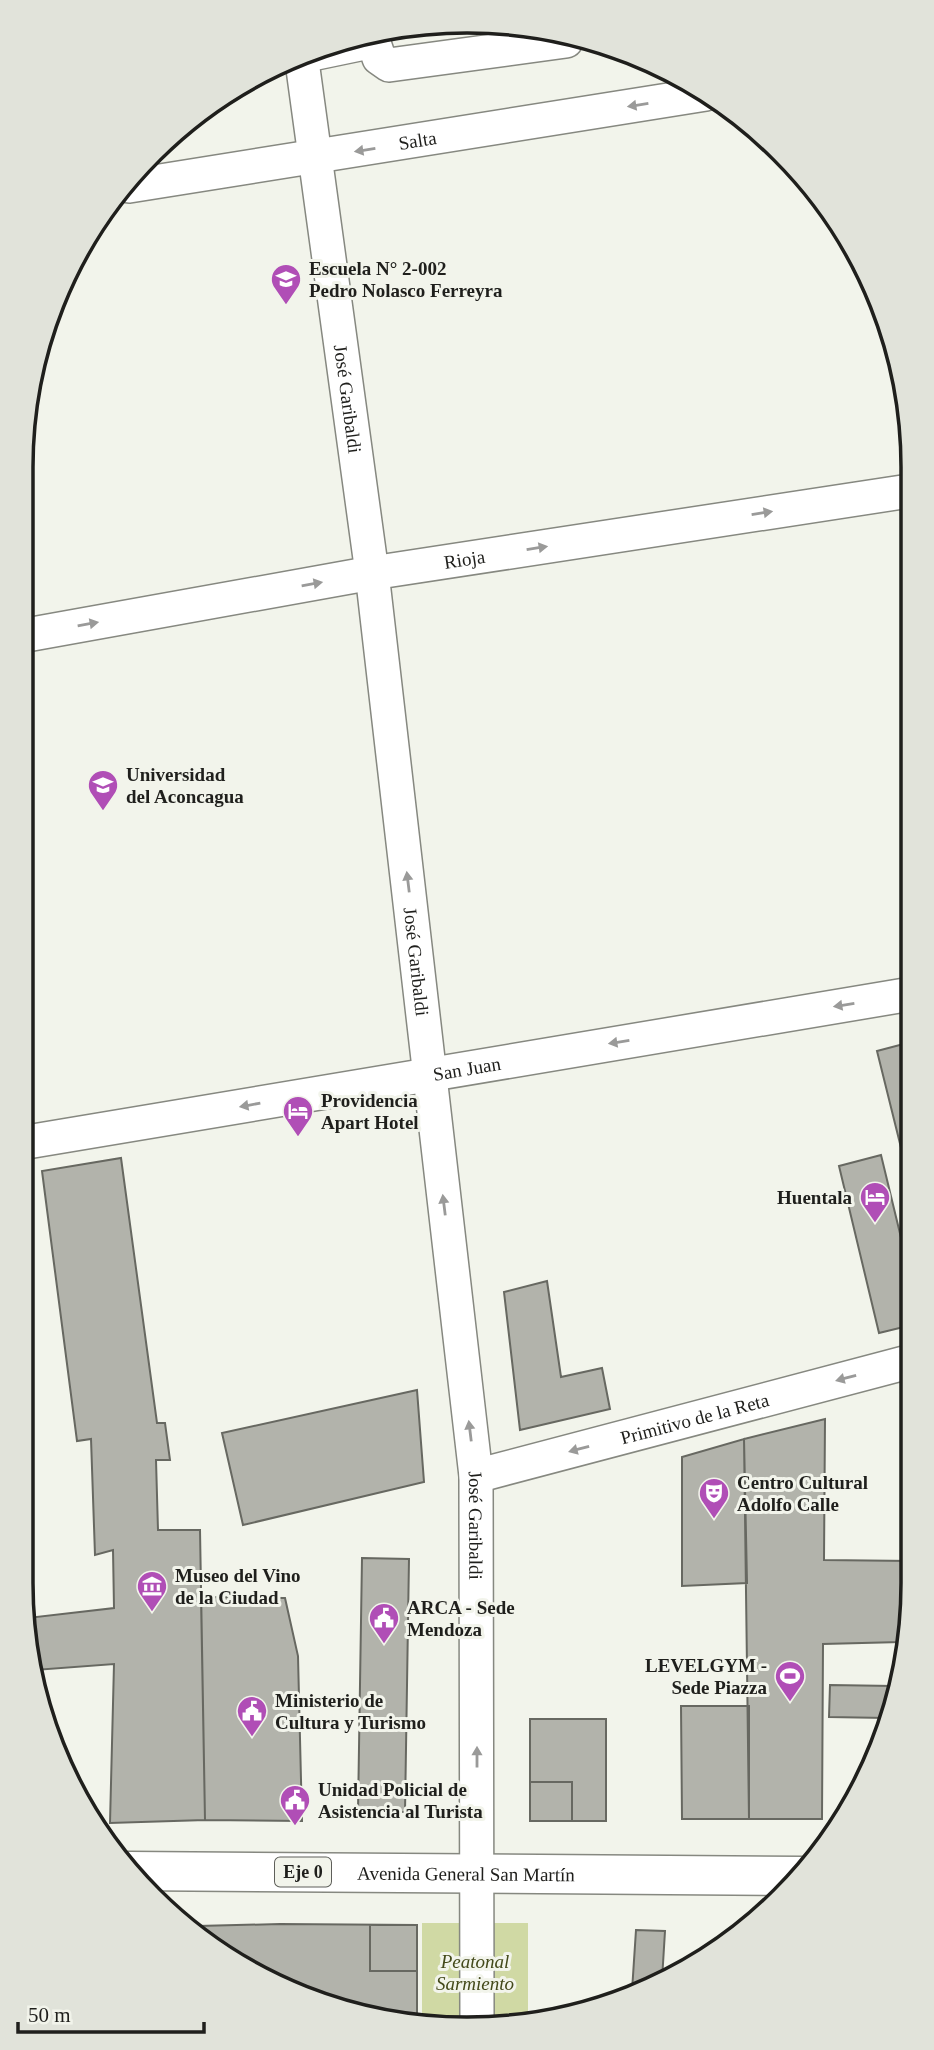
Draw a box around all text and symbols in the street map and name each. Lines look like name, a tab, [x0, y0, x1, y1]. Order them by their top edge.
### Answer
one-way arrow	[627, 100, 649, 111]
street label: Salta	[397, 127, 438, 154]
one-way arrow	[354, 145, 376, 156]
place label: Escuela N° 2-002 Pedro Nolasco Ferreyra	[309, 258, 503, 301]
school or university icon: Escuela N° 2-002 Pedro Nolasco Ferreyra	[269, 262, 303, 306]
street label: José Garibaldi	[330, 343, 365, 454]
one-way arrow	[751, 508, 773, 519]
one-way arrow	[526, 542, 548, 553]
street label: Rioja	[442, 546, 487, 573]
one-way arrow	[301, 578, 323, 589]
one-way arrow	[77, 618, 99, 629]
place label: Universidad del Aconcagua	[126, 764, 244, 807]
school or university icon: Universidad del Aconcagua	[86, 768, 120, 812]
one-way arrow	[403, 871, 414, 893]
street label: José Garibaldi	[400, 906, 433, 1017]
one-way arrow	[833, 1000, 855, 1011]
one-way arrow	[608, 1037, 630, 1048]
street label: San Juan	[432, 1053, 503, 1085]
place label: Providencia Apart Hotel	[321, 1090, 419, 1133]
hotel icon: Providencia Apart Hotel	[281, 1094, 315, 1138]
one-way arrow	[239, 1100, 261, 1111]
hotel icon: Huentala	[858, 1180, 892, 1224]
place label: Huentala	[777, 1187, 852, 1208]
one-way arrow	[438, 1194, 449, 1216]
one-way arrow	[835, 1373, 857, 1384]
street label: Primitivo de la Reta	[618, 1389, 772, 1448]
one-way arrow	[465, 1420, 476, 1442]
one-way arrow	[568, 1444, 590, 1455]
street label: José Garibaldi	[464, 1469, 486, 1580]
place label: Centro Cultural Adolfo Calle	[737, 1472, 868, 1515]
theatre icon: Centro Cultural Adolfo Calle	[697, 1476, 731, 1520]
place label: Museo del Vino de la Ciudad	[175, 1565, 301, 1608]
museum icon: Museo del Vino de la Ciudad	[135, 1569, 169, 1613]
place label: ARCA - Sede Mendoza	[407, 1597, 515, 1640]
public building icon: ARCA - Sede Mendoza	[367, 1601, 401, 1645]
place label: LEVELGYM - Sede Piazza	[645, 1655, 767, 1698]
sports icon: LEVELGYM - Sede Piazza	[773, 1659, 807, 1703]
place label: Ministerio de Cultura y Turismo	[275, 1690, 426, 1733]
public building icon: Ministerio de Cultura y Turismo	[235, 1694, 269, 1738]
one-way arrow	[471, 1745, 483, 1767]
place label: Unidad Policial de Asistencia al Turista	[318, 1779, 483, 1822]
public building icon: Unidad Policial de Asistencia al Turista	[278, 1783, 312, 1827]
road number: Eje 0	[275, 1858, 331, 1886]
street label: Avenida General San Martín	[357, 1863, 575, 1885]
park label: Peatonal Sarmiento	[436, 1951, 514, 1994]
scale bar	[18, 1990, 203, 2034]
text: 50 m	[28, 2003, 71, 2027]

